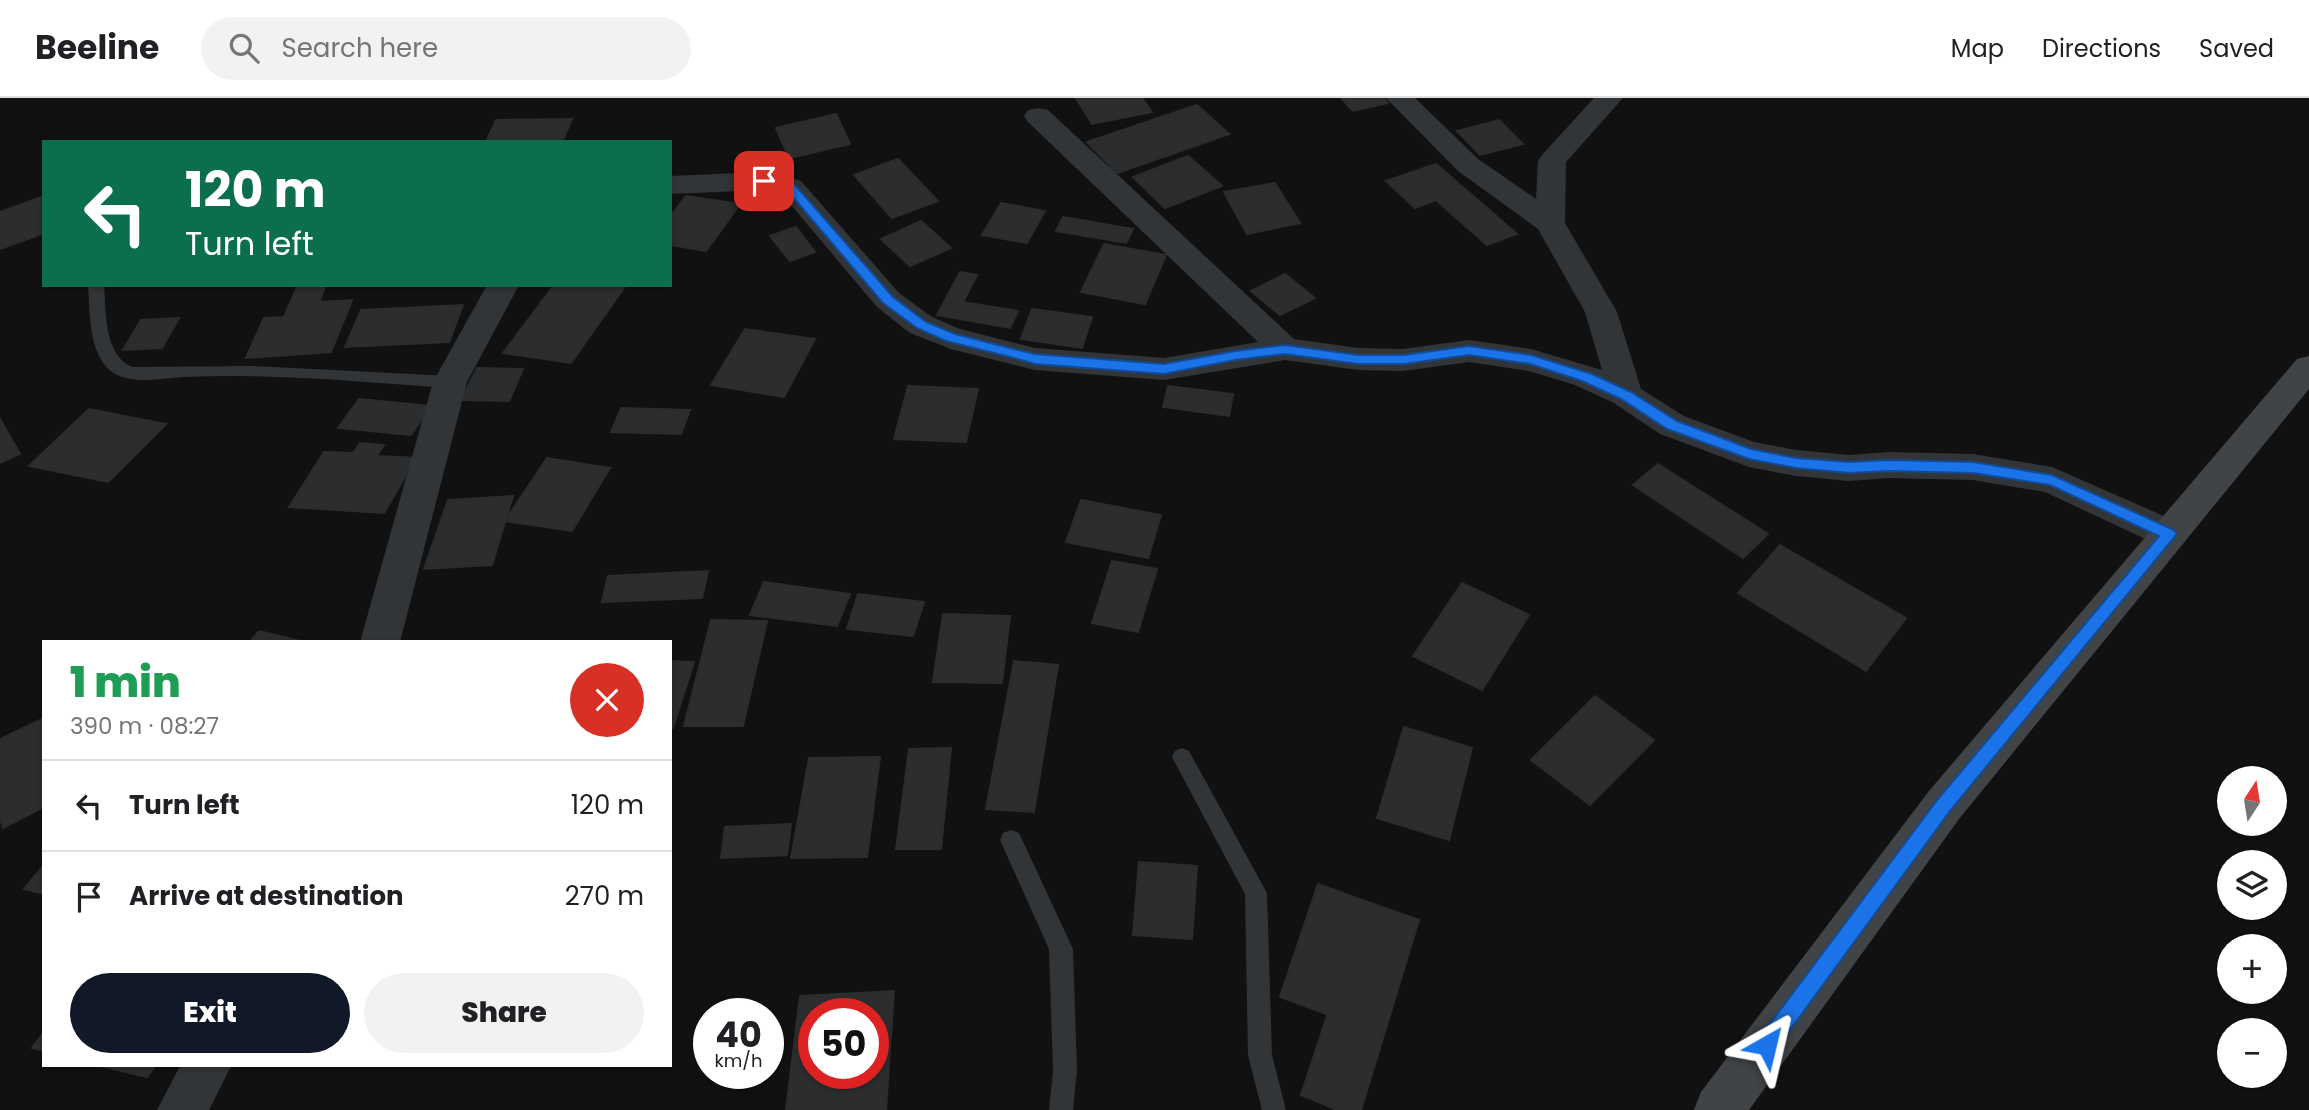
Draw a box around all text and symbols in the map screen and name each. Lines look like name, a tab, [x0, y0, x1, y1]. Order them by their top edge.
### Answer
search box	[201, 17, 691, 80]
text: Beeline	[35, 24, 159, 71]
icon: search	[225, 29, 263, 67]
text: Search here	[281, 30, 438, 66]
text: Map	[1951, 32, 2004, 65]
text: Directions	[2042, 32, 2161, 65]
text: Saved	[2199, 32, 2274, 65]
pin	[734, 151, 794, 211]
text: 120 m	[185, 156, 326, 224]
icon: arrive	[745, 162, 783, 200]
icon: left	[70, 168, 161, 259]
text: Turn left	[185, 221, 314, 266]
text: 1 min	[70, 653, 181, 712]
button: close	[570, 663, 644, 737]
text: 390 m · 08:27	[70, 710, 219, 742]
north arrow	[2217, 766, 2287, 836]
map controls	[2217, 766, 2287, 1088]
icon: left	[70, 787, 108, 825]
text: Turn left	[129, 787, 240, 823]
text: 120 m	[571, 787, 644, 823]
button: layers	[2217, 850, 2287, 920]
icon: arrive	[70, 878, 108, 916]
text: Arrive at destination	[129, 878, 404, 914]
text: 270 m	[565, 878, 644, 914]
button: +	[2217, 934, 2287, 1004]
button: Exit	[70, 973, 350, 1053]
button: Share	[364, 973, 644, 1053]
speed limit sign: 50	[798, 998, 889, 1089]
position arrow	[1730, 1008, 1804, 1082]
text: 40	[715, 1010, 762, 1059]
button: −	[2217, 1018, 2287, 1088]
text: km/h	[715, 1048, 762, 1073]

